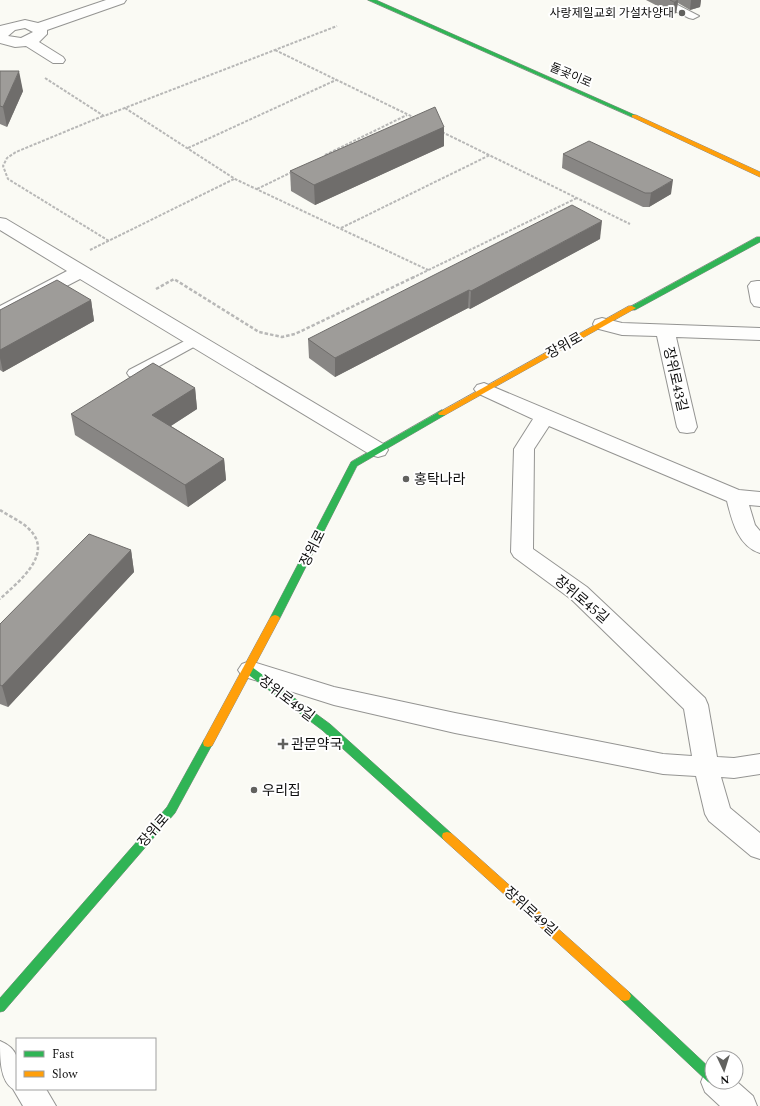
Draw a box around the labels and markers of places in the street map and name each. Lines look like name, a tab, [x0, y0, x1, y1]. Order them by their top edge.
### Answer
place label: 사랑제일교회 가설차양대	[550, 4, 674, 23]
marker: 사랑제일교회 가설차양대	[677, 8, 687, 18]
place label: 홍탁나라	[414, 469, 466, 490]
marker: 홍탁나라	[401, 474, 411, 484]
place label: 관문약국	[291, 734, 343, 755]
marker: 관문약국	[278, 739, 288, 749]
place label: 우리집	[262, 780, 301, 801]
marker: 우리집	[249, 785, 259, 795]

